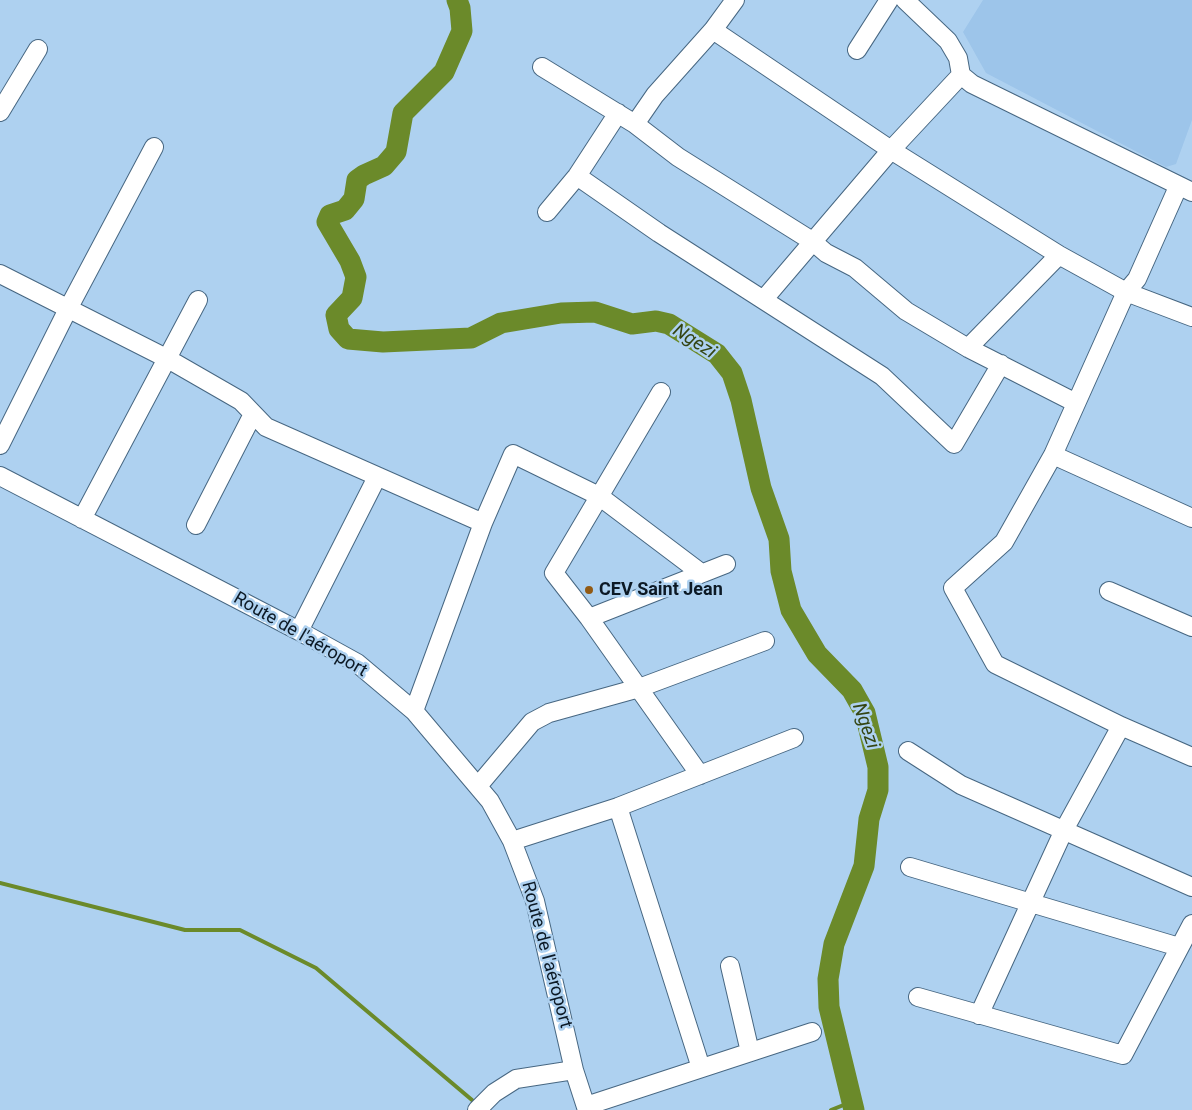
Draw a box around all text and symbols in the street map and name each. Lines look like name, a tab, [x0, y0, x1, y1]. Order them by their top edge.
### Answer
water label: Ngezi	[668, 320, 720, 364]
place label: CEV Saint Jean	[599, 579, 723, 601]
marker: CEV Saint Jean	[583, 584, 595, 596]
street label: Route de l'aéroport	[229, 588, 371, 682]
water label: Ngezi	[847, 700, 883, 752]
street label: Route de l'aéroport	[516, 879, 576, 1031]

